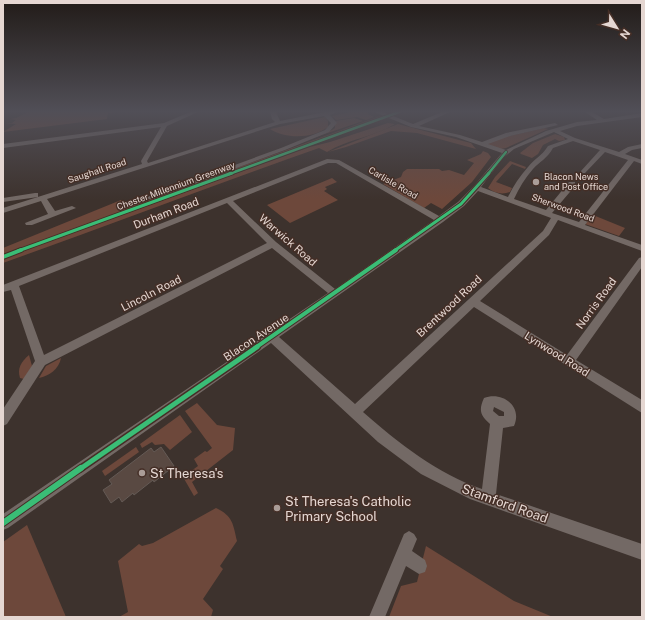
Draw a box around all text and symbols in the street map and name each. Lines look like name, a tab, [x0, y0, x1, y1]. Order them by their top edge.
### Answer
north arrow	[597, 8, 637, 48]
text: N	[618, 27, 632, 41]
street label: Saughall Road	[66, 156, 127, 185]
street label: Chester Millennium Greenway	[115, 159, 237, 212]
street label: Carlisle Road	[367, 164, 420, 201]
place label: Blacon News and Post Office	[544, 171, 608, 192]
marker: Blacon News and Post Office	[531, 177, 541, 187]
street label: Sherwood Road	[530, 191, 596, 224]
street label: Durham Road	[132, 195, 200, 231]
street label: Warwick Road	[257, 212, 319, 268]
street label: Lincoln Road	[119, 273, 183, 313]
street label: Brentwood Road	[414, 273, 484, 339]
street label: Norris Road	[574, 275, 618, 331]
street label: Blacon Avenue	[221, 311, 291, 363]
street label: Lynwood Road	[522, 329, 592, 379]
place label: St Theresa's	[150, 466, 223, 481]
marker: St Theresa's	[137, 468, 147, 478]
street label: Stamford Road	[460, 481, 550, 526]
place label: St Theresa's Catholic Primary School	[285, 494, 411, 524]
marker: St Theresa's Catholic Primary School	[272, 503, 282, 513]

